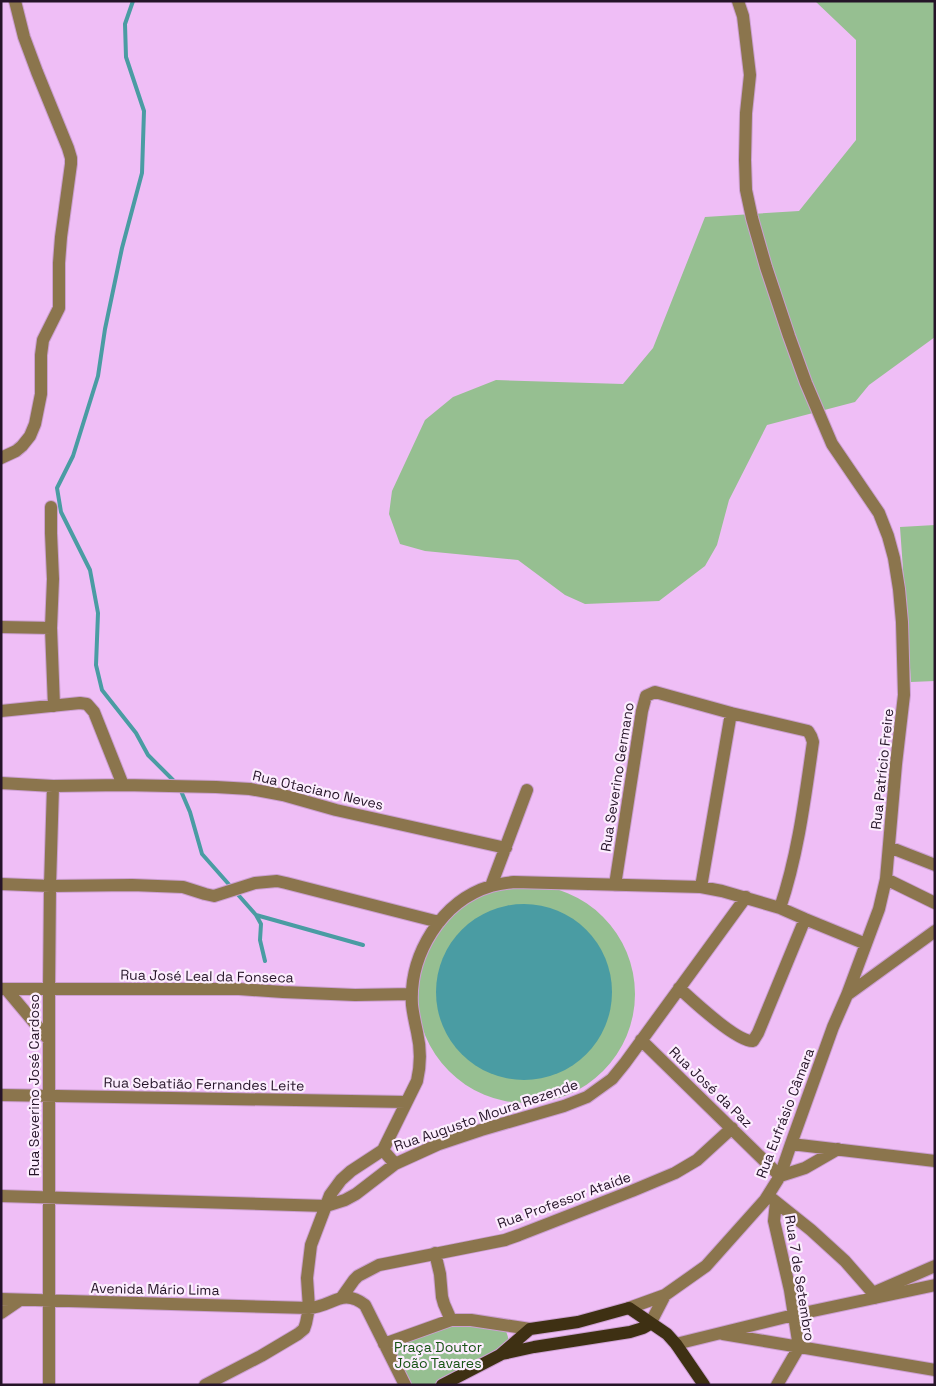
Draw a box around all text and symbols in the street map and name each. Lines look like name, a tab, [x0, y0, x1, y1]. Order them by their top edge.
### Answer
street label: Rua Severino Germano	[596, 701, 638, 853]
street label: Rua Patrício Freire	[867, 708, 897, 830]
street label: Rua Otaciano Neves	[251, 766, 385, 814]
street label: Rua José Leal da Fonseca	[120, 965, 294, 987]
street label: Rua Severino José Cardoso	[25, 994, 43, 1176]
street label: Rua José da Paz	[665, 1043, 757, 1131]
street label: Rua Eufrásio Câmara	[752, 1045, 818, 1181]
street label: Rua Sebatião Fernandes Leite	[103, 1073, 305, 1095]
street label: Rua Augusto Moura Rezende	[392, 1075, 580, 1155]
street label: Rua Professor Ataíde	[495, 1167, 633, 1233]
street label: Rua 7 de Setembro	[781, 1214, 819, 1342]
street label: Avenida Mário Lima	[90, 1279, 220, 1299]
park label: Praça Doutor João Tavares	[394, 1338, 482, 1372]

